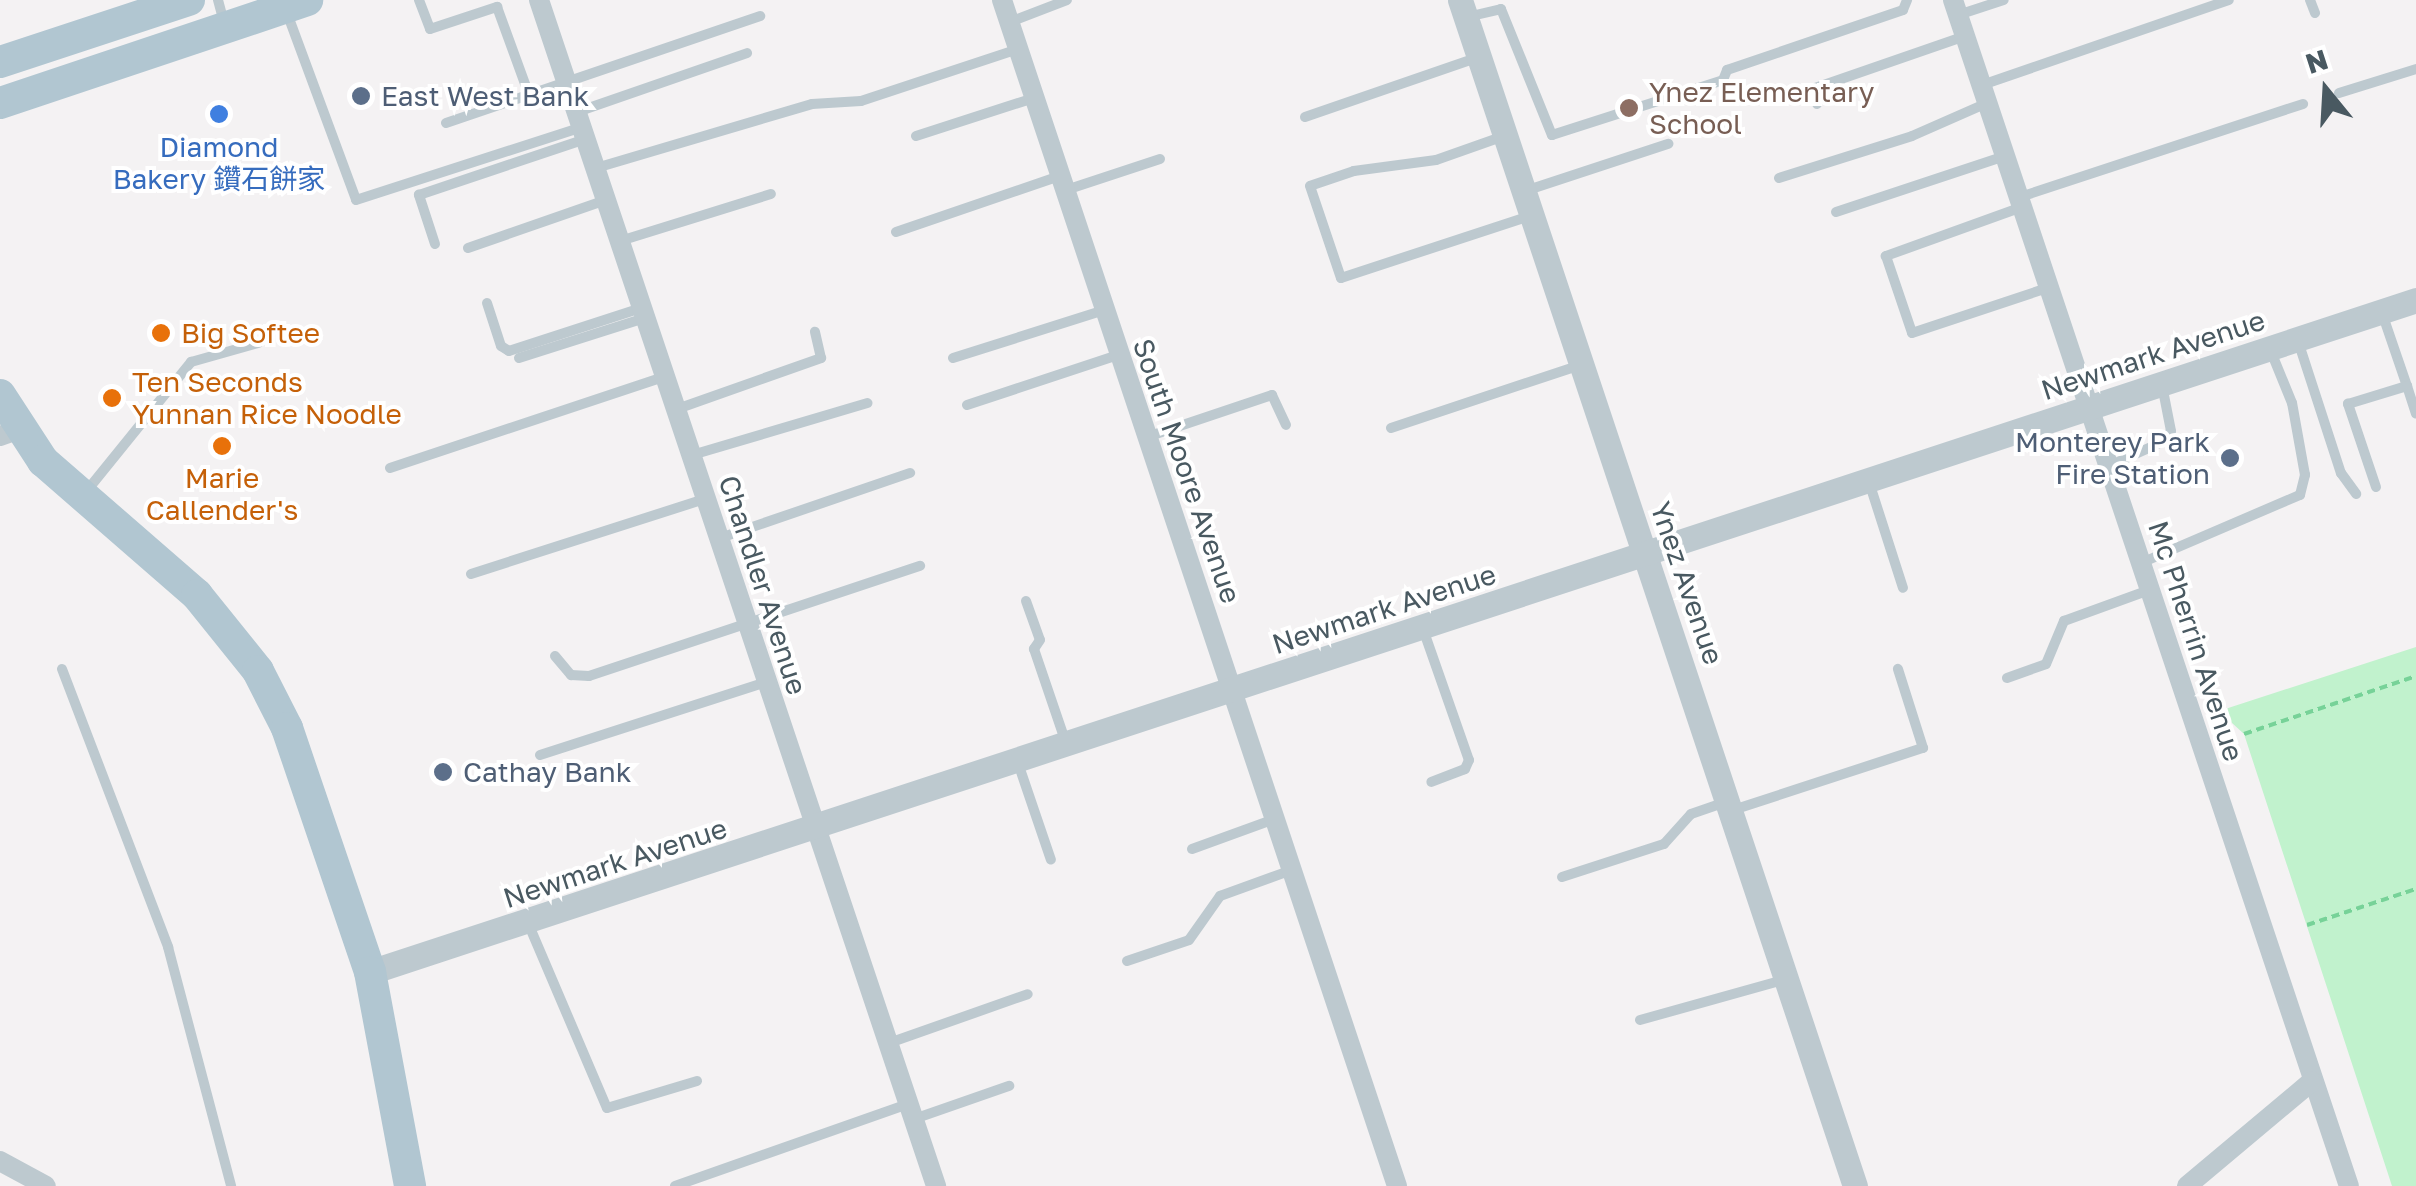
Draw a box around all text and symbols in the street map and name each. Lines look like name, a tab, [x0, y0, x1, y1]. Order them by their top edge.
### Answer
north arrow	[2276, 40, 2376, 140]
text: N	[2301, 42, 2332, 80]
place label: Ynez Elementary School	[1649, 75, 1874, 141]
place label: East West Bank	[381, 79, 589, 113]
marker: East West Bank	[350, 85, 372, 107]
marker: Ynez Elementary School	[1618, 97, 1640, 119]
marker: Diamond Bakery 鑽石餅家	[208, 103, 230, 125]
place label: Diamond Bakery 鑽石餅家	[113, 130, 325, 196]
street label: Newmark Avenue	[2037, 303, 2269, 407]
place label: Big Softee	[181, 316, 320, 350]
marker: Big Softee	[150, 322, 172, 344]
street label: South Moore Avenue	[1126, 334, 1248, 608]
place label: Ten Seconds Yunnan Rice Noodle	[132, 365, 402, 431]
marker: Ten Seconds Yunnan Rice Noodle	[101, 387, 123, 409]
place label: Monterey Park Fire Station	[2015, 425, 2210, 491]
marker: Marie Callender's	[211, 435, 233, 457]
marker: Monterey Park Fire Station	[2219, 447, 2241, 469]
place label: Marie Callender's	[146, 461, 298, 527]
street label: Chandler Avenue	[712, 471, 814, 699]
street label: Ynez Avenue	[1643, 497, 1731, 669]
street label: Mc Pherrin Avenue	[2141, 517, 2251, 765]
street label: Newmark Avenue	[1268, 557, 1500, 661]
place label: Cathay Bank	[463, 755, 632, 789]
marker: Cathay Bank	[432, 761, 454, 783]
street label: Newmark Avenue	[499, 811, 731, 915]

